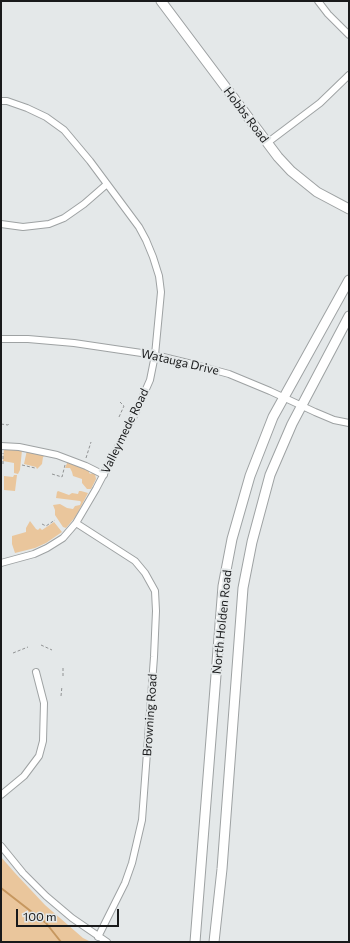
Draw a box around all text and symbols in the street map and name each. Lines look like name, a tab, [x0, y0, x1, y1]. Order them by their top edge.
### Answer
street label: Hobbs Road	[220, 84, 272, 146]
street label: Watauga Drive	[140, 346, 220, 378]
street label: Valleymede Road	[98, 386, 152, 476]
street label: North Holden Road	[209, 569, 235, 675]
street label: Browning Road	[140, 673, 160, 757]
scale bar	[18, 901, 121, 927]
text: 100 m	[23, 909, 57, 923]

